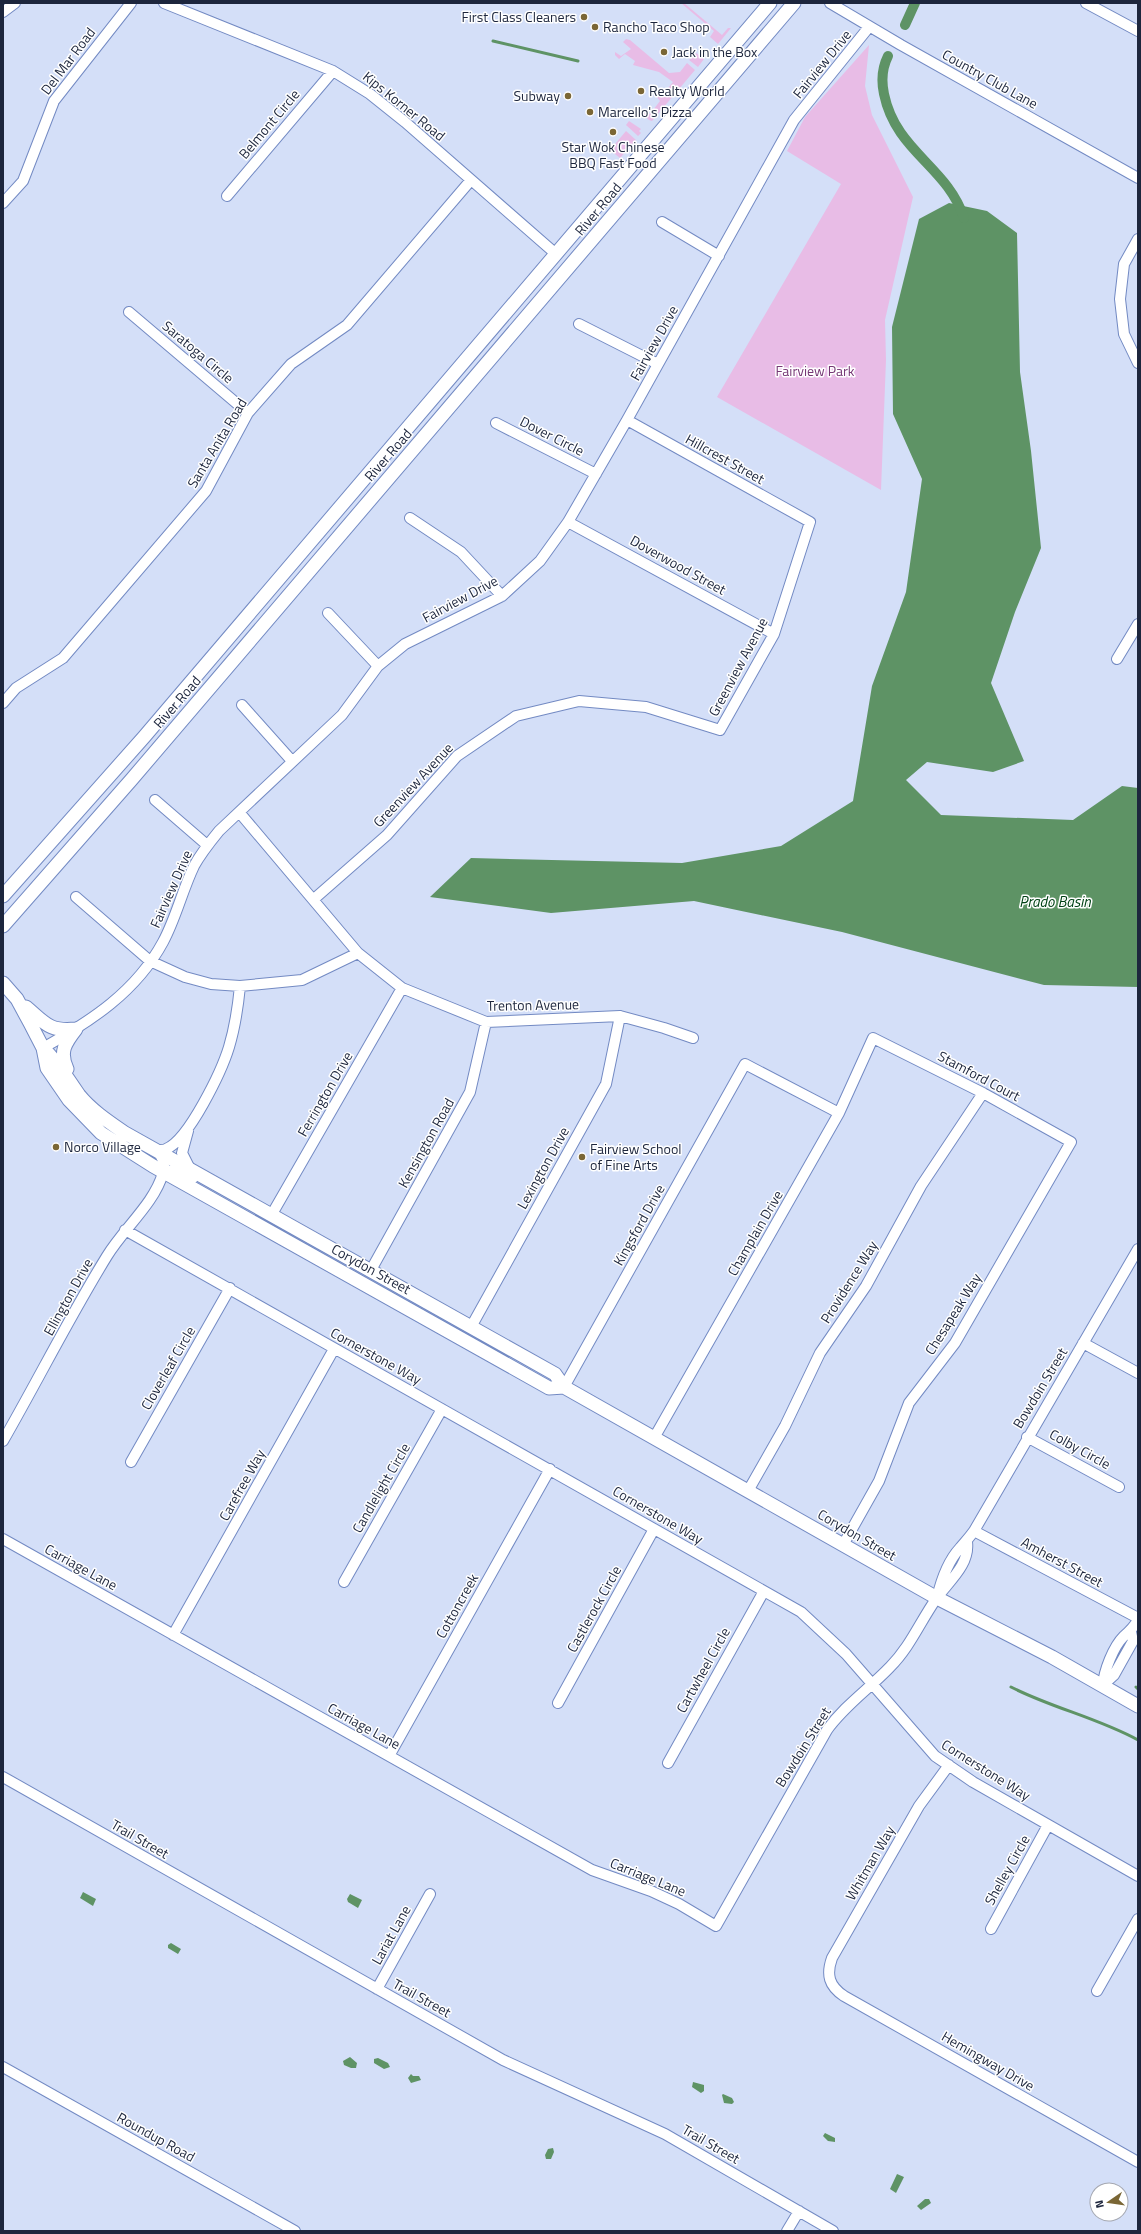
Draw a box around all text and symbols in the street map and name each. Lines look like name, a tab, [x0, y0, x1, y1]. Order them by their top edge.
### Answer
place label: First Class Cleaners	[461, 6, 576, 27]
marker: First Class Cleaners	[579, 12, 589, 22]
place label: Rancho Taco Shop	[603, 16, 710, 37]
marker: Rancho Taco Shop	[590, 22, 600, 32]
street label: Del Mar Road	[35, 23, 100, 99]
street label: Fairview Drive	[787, 25, 856, 103]
place label: Jack in the Box	[672, 41, 758, 62]
street label: Country Club Lane	[939, 44, 1042, 114]
marker: Jack in the Box	[659, 47, 669, 57]
street label: Kips Korner Road	[359, 66, 450, 145]
place label: Realty World	[649, 80, 725, 101]
street label: Belmont Circle	[233, 84, 304, 163]
place label: Subway	[513, 85, 560, 106]
marker: Realty World	[636, 86, 646, 96]
marker: Subway	[563, 91, 573, 101]
place label: Marcello's Pizza	[598, 101, 692, 122]
marker: Marcello's Pizza	[585, 107, 595, 117]
marker: Star Wok Chinese BBQ Fast Food	[608, 127, 618, 137]
place label: Star Wok Chinese BBQ Fast Food	[562, 136, 664, 173]
street label: River Road	[569, 178, 626, 240]
street label: Fairview Drive	[624, 301, 683, 384]
street label: Saratoga Circle	[158, 315, 239, 388]
park label: Fairview Park	[775, 360, 855, 381]
street label: Santa Anita Road	[181, 394, 252, 492]
street label: Dover Circle	[516, 410, 588, 461]
street label: River Road	[359, 424, 416, 486]
street label: Hillcrest Street	[682, 428, 769, 489]
street label: Doverwood Street	[626, 529, 730, 600]
street label: Fairview Drive	[418, 570, 501, 627]
street label: Greenview Avenue	[703, 614, 772, 720]
street label: River Road	[148, 671, 205, 733]
street label: Greenview Avenue	[368, 738, 458, 832]
street label: Fairview Drive	[144, 847, 197, 931]
water label: Prado Basin	[1019, 890, 1091, 913]
street label: Trenton Avenue	[487, 993, 579, 1016]
street label: Stamford Court	[934, 1045, 1024, 1106]
street label: Ferrington Drive	[292, 1047, 357, 1140]
street label: Kensington Road	[392, 1094, 459, 1192]
street label: Lexington Drive	[511, 1123, 574, 1213]
place label: Norco Village	[64, 1136, 141, 1157]
place label: Fairview School of Fine Arts	[590, 1138, 682, 1175]
marker: Norco Village	[51, 1142, 61, 1152]
marker: Fairview School of Fine Arts	[577, 1152, 587, 1162]
street label: Kingsford Drive	[608, 1180, 670, 1269]
street label: Champlain Drive	[722, 1186, 788, 1279]
street label: Providence Way	[815, 1236, 883, 1327]
street label: Corydon Street	[328, 1238, 415, 1299]
street label: Ellington Drive	[38, 1254, 97, 1339]
street label: Chesapeak Way	[919, 1269, 986, 1359]
street label: Cloverleaf Circle	[135, 1322, 200, 1413]
street label: Cornerstone Way	[327, 1322, 426, 1389]
street label: Bowdoin Street	[1007, 1343, 1072, 1432]
street label: Colby Circle	[1046, 1423, 1115, 1474]
street label: Candlelight Circle	[346, 1439, 415, 1537]
street label: Carefree Way	[213, 1445, 270, 1524]
street label: Cornerstone Way	[609, 1480, 708, 1549]
street label: Corydon Street	[814, 1504, 901, 1566]
street label: Amherst Street	[1018, 1531, 1107, 1592]
street label: Carriage Lane	[41, 1538, 121, 1595]
street label: Castlerock Circle	[561, 1562, 626, 1656]
street label: Cottoncreek	[430, 1569, 483, 1642]
street label: Cartwheel Circle	[670, 1623, 735, 1716]
street label: Carriage Lane	[324, 1697, 404, 1754]
street label: Bowdoin Street	[770, 1702, 836, 1791]
street label: Cornerstone Way	[938, 1734, 1035, 1806]
street label: Trail Street	[108, 1814, 173, 1864]
street label: Whitman Way	[840, 1821, 900, 1904]
street label: Shelley Circle	[979, 1831, 1034, 1909]
street label: Carriage Lane	[607, 1852, 689, 1901]
street label: Lariat Lane	[366, 1901, 415, 1968]
street label: Trail Street	[389, 1973, 455, 2022]
street label: Hemingway Drive	[938, 2025, 1039, 2096]
street label: Roundup Road	[113, 2106, 199, 2167]
street label: Trail Street	[679, 2119, 744, 2169]
north arrow	[1089, 2182, 1129, 2222]
text: N	[1091, 2199, 1108, 2210]

